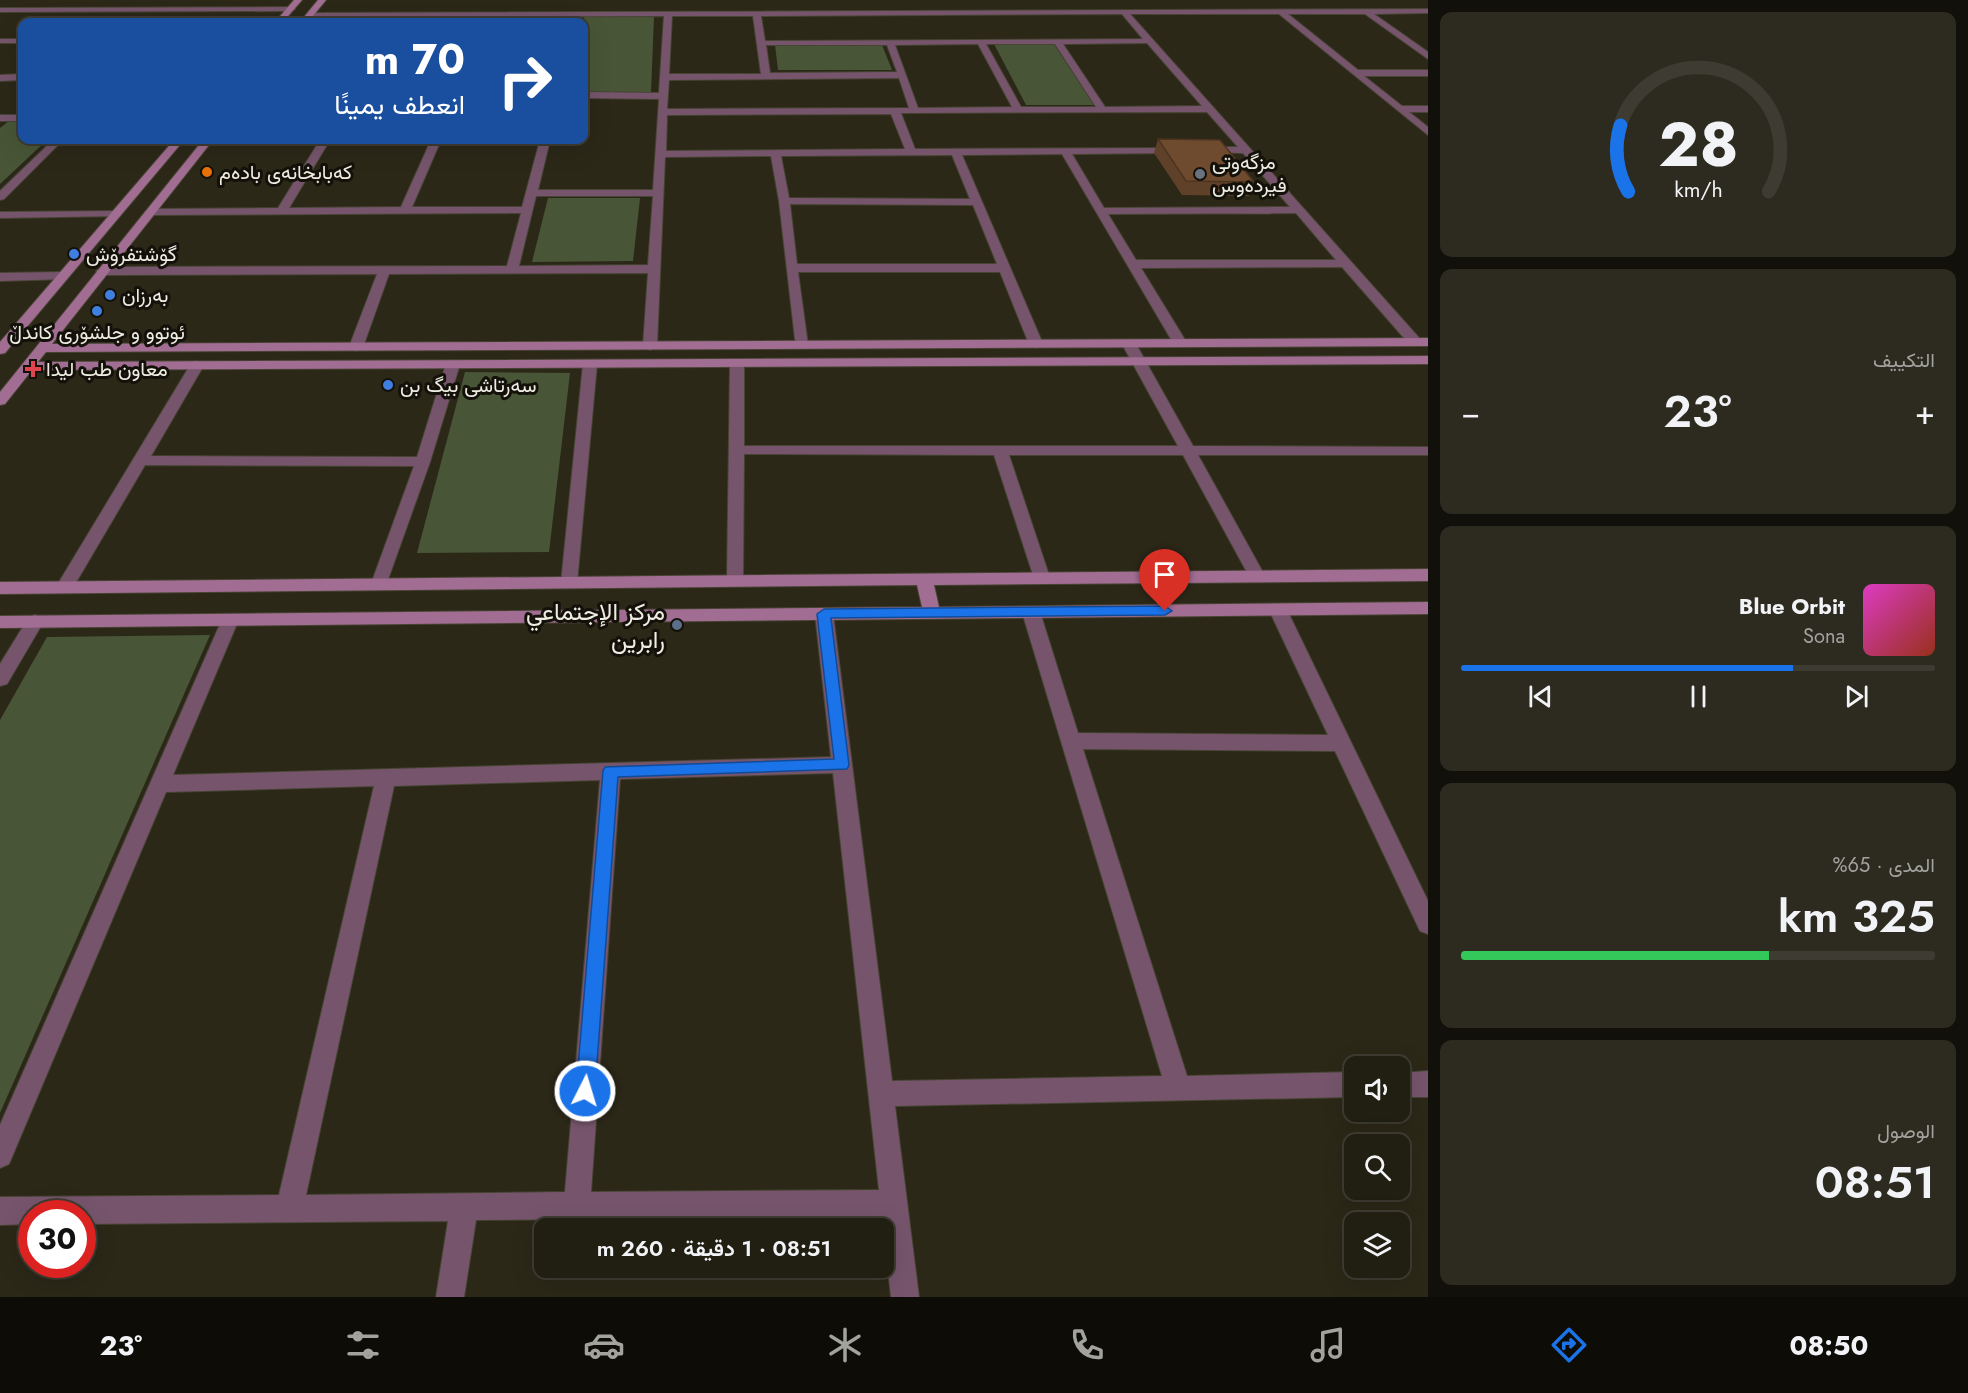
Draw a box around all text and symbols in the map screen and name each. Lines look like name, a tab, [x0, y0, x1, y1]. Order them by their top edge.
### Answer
text: 70 m	[365, 29, 465, 90]
icon: right	[486, 42, 564, 120]
text: انعطف يمينًا	[334, 85, 465, 124]
text: 28	[1658, 99, 1738, 189]
place label: مزگە‌وتی فیردە‌وس	[1212, 148, 1287, 200]
place label: کەبابخانەی بادەم	[219, 158, 352, 187]
marker: کەبابخانەی بادەم	[200, 165, 214, 179]
marker: مزگە‌وتی فیردە‌وس	[1193, 167, 1207, 181]
text: km/h	[1674, 174, 1722, 205]
place label: گۆشتفرۆش	[86, 240, 177, 269]
marker: گۆشتفرۆش	[67, 247, 81, 261]
place label: بەرزان	[122, 281, 168, 310]
marker: بەرزان	[103, 288, 117, 302]
marker: ئوتوو و جلشۆری کاندڵ	[90, 304, 104, 318]
place label: ئوتوو و جلشۆری کاندڵ	[9, 318, 185, 347]
text: التكييف	[1873, 346, 1935, 375]
place label: معاون طب لیدا	[46, 355, 168, 384]
marker: معاون طب لیدا	[24, 360, 42, 378]
place label: سەرتاشی بیگ بن	[400, 371, 537, 400]
marker: سەرتاشی بیگ بن	[381, 378, 395, 392]
text: 23°	[1663, 379, 1732, 444]
text: −	[1461, 389, 1480, 436]
text: +	[1915, 389, 1935, 436]
pin	[1139, 549, 1190, 611]
icon: arrive	[1148, 558, 1181, 591]
text: Blue Orbit	[1739, 590, 1845, 622]
place label: مركز الإجتماعي رابرين	[526, 594, 665, 657]
marker: مركز الإجتماعي رابرين	[670, 618, 684, 632]
text: Sona	[1803, 622, 1845, 651]
icon: previous	[1524, 680, 1557, 713]
icon: pause	[1682, 680, 1715, 713]
icon: next	[1840, 680, 1873, 713]
text: المدى · 65%	[1833, 851, 1935, 880]
text: 325 km	[1778, 884, 1935, 949]
map controls	[1344, 1056, 1410, 1278]
button: sound	[1344, 1056, 1410, 1122]
position arrow	[553, 1059, 617, 1123]
text: الوصول	[1877, 1117, 1935, 1146]
button: search	[1344, 1134, 1410, 1200]
text: 08:51	[1815, 1150, 1935, 1215]
speed limit sign: 30	[18, 1200, 96, 1278]
button: layers	[1344, 1212, 1410, 1278]
text: 08:51 · 1 دقيقة · 260 m	[597, 1232, 831, 1264]
icon: filters	[342, 1324, 384, 1366]
icon: car	[583, 1324, 625, 1366]
icon: climate	[824, 1324, 866, 1366]
icon: phone	[1066, 1324, 1108, 1366]
icon: music	[1307, 1324, 1349, 1366]
icon: directions	[1548, 1324, 1590, 1366]
text: 23°	[100, 1326, 142, 1365]
text: 08:50	[1790, 1326, 1868, 1365]

